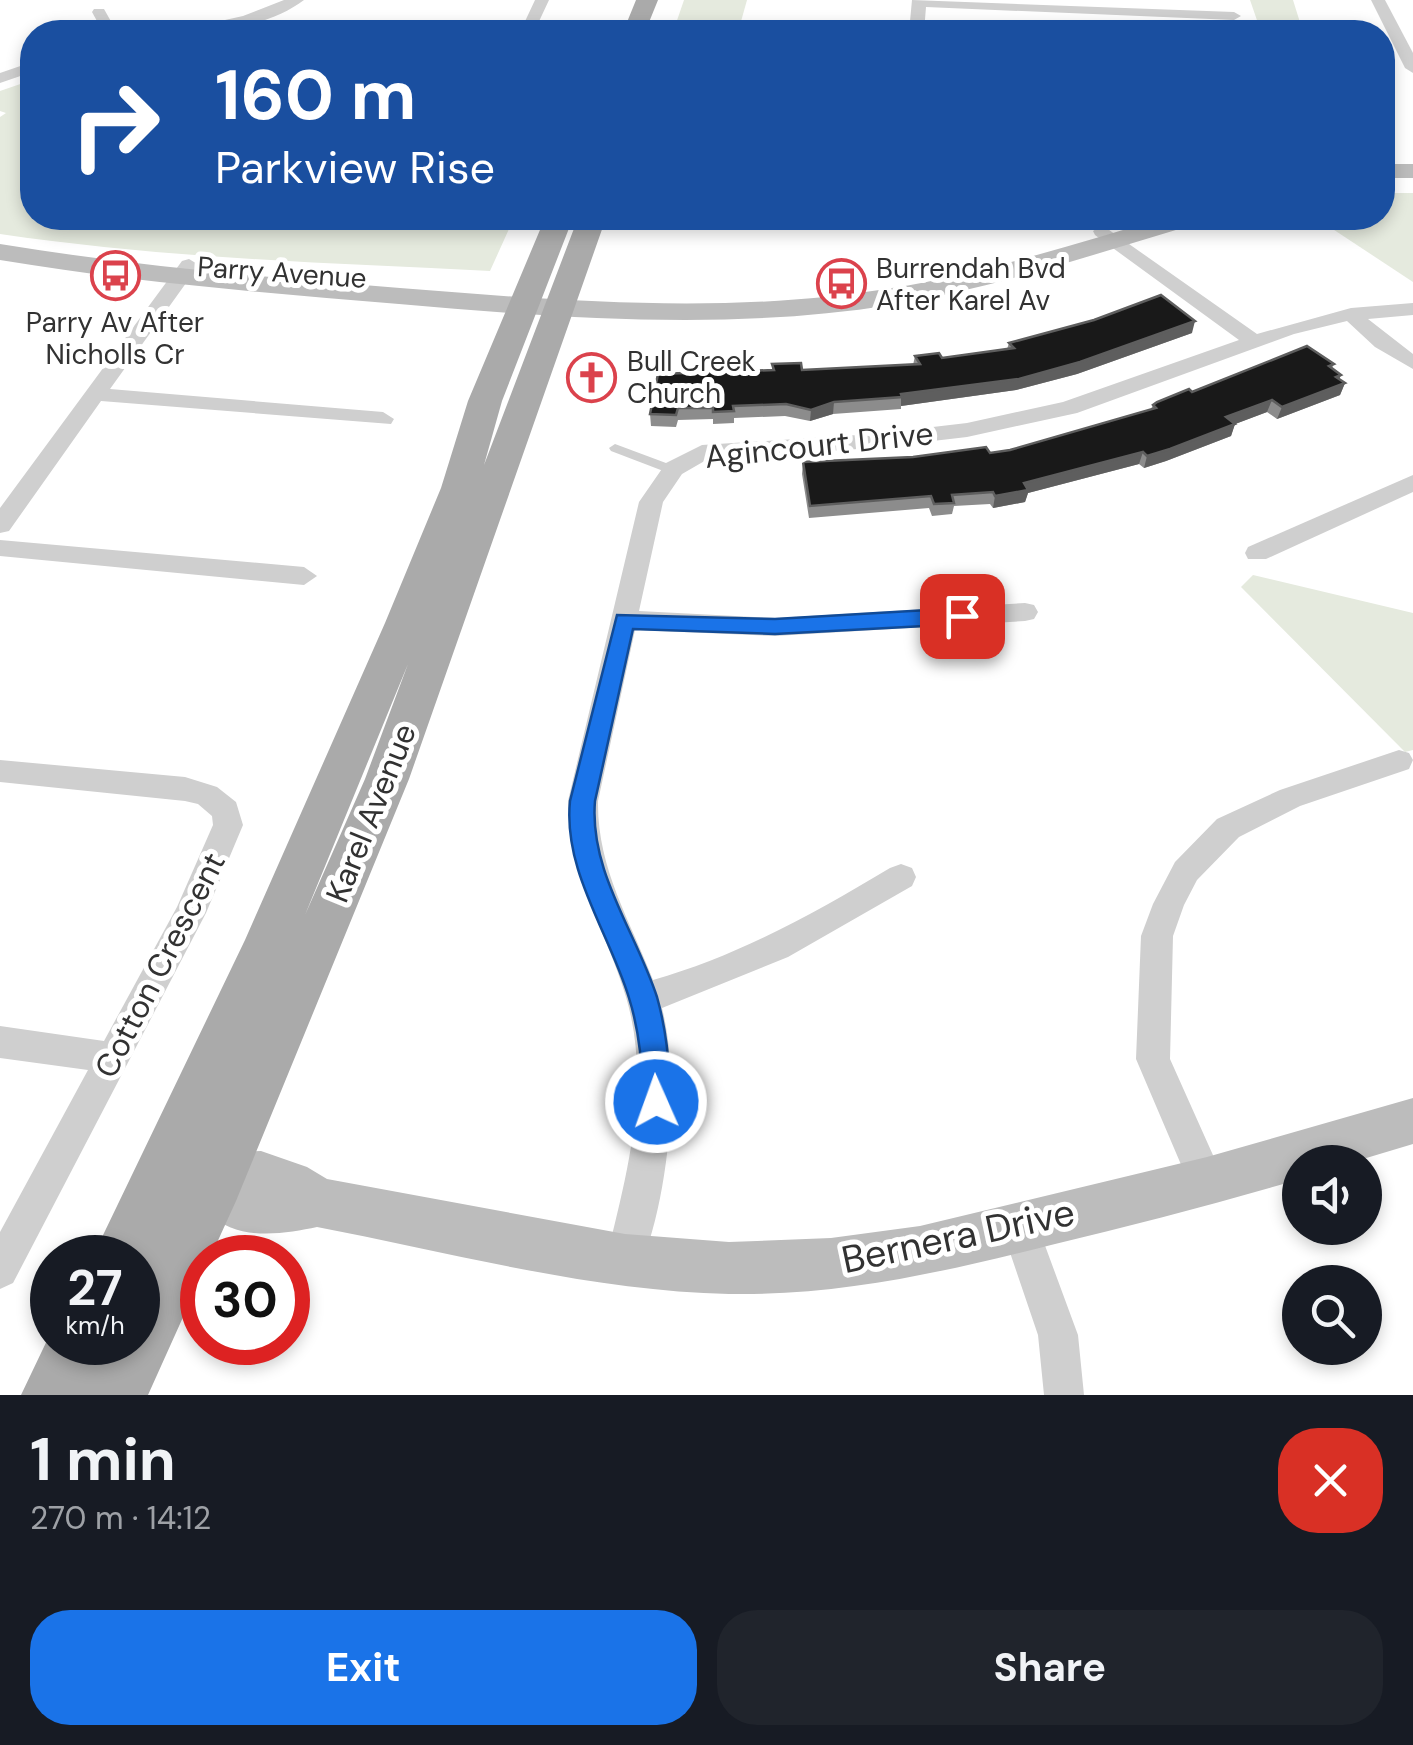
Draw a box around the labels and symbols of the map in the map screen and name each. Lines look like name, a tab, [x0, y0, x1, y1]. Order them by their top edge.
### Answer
street label: Parry Avenue	[196, 248, 368, 297]
bus stop icon: Parry Av After Nicholls Cr	[89, 249, 141, 301]
place label: Burrendah Bvd After Karel Av	[876, 250, 1066, 319]
bus stop icon: Burrendah Bvd After Karel Av	[815, 258, 867, 310]
place label: Parry Av After Nicholls Cr	[26, 304, 204, 373]
place label: Bull Creek Church	[627, 343, 756, 412]
church icon: Bull Creek Church	[566, 351, 618, 403]
street label: Agincourt Drive	[703, 412, 935, 478]
pin	[920, 574, 1005, 659]
street label: Karel Avenue	[316, 717, 426, 909]
street label: Cotton Crescent	[85, 845, 235, 1085]
position arrow	[604, 1050, 708, 1154]
street label: Bernera Drive	[837, 1187, 1079, 1285]
speed limit sign: 30	[180, 1235, 310, 1365]

